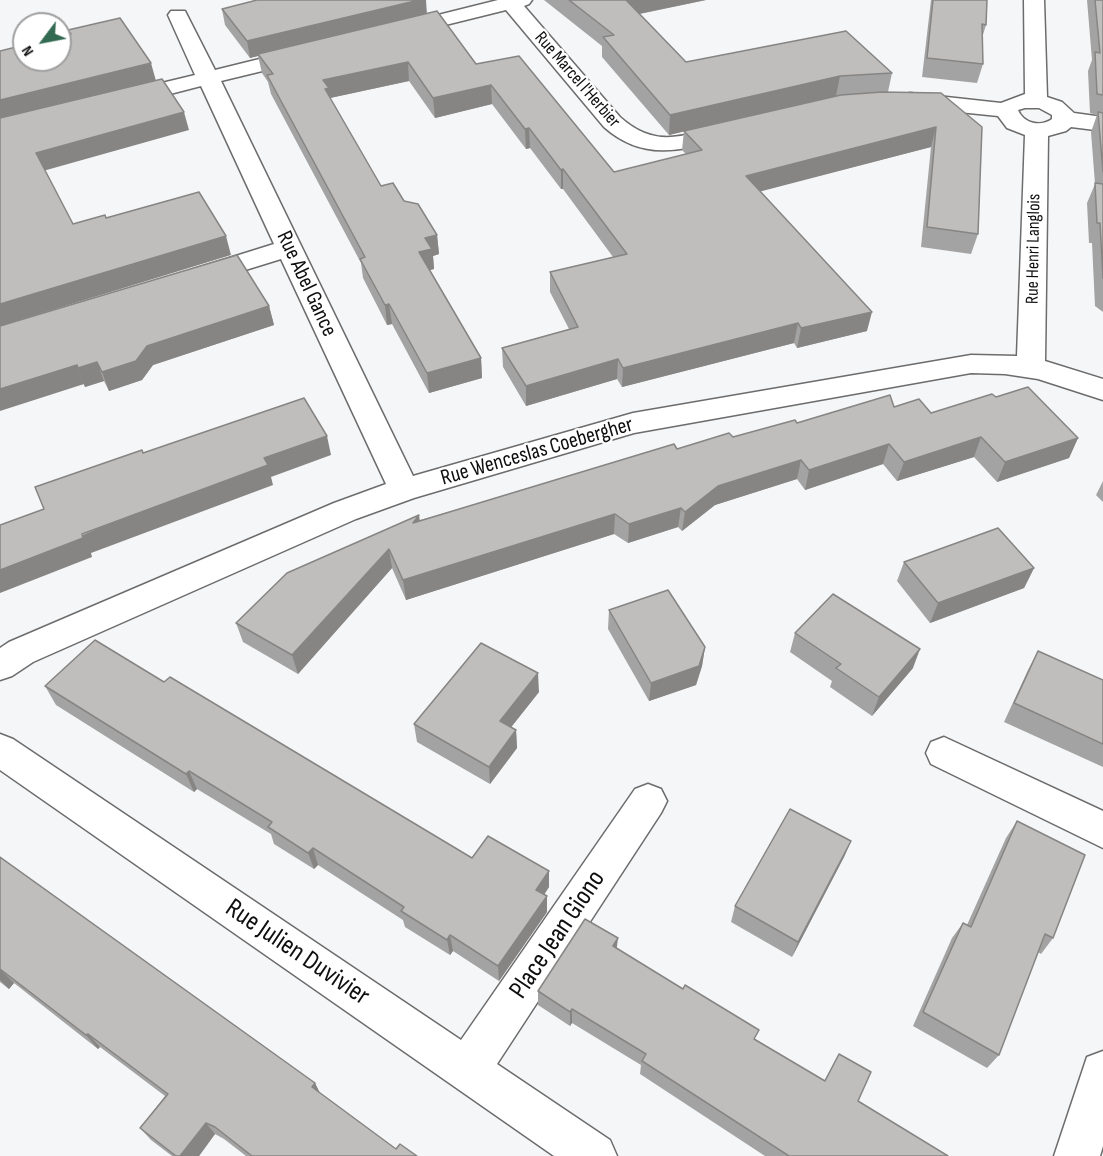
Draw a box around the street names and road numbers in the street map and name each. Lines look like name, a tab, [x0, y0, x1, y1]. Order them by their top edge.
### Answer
street label: Rue Marcel l'Herbier	[530, 28, 624, 132]
street label: Rue Henri Langlois	[1022, 194, 1046, 304]
street label: Rue Abel Gance	[270, 227, 342, 341]
street label: Rue Wenceslas Coebergher	[438, 412, 636, 492]
street label: Place Jean Giono	[503, 865, 613, 1005]
street label: Rue Julien Duvivier	[219, 893, 375, 1013]

